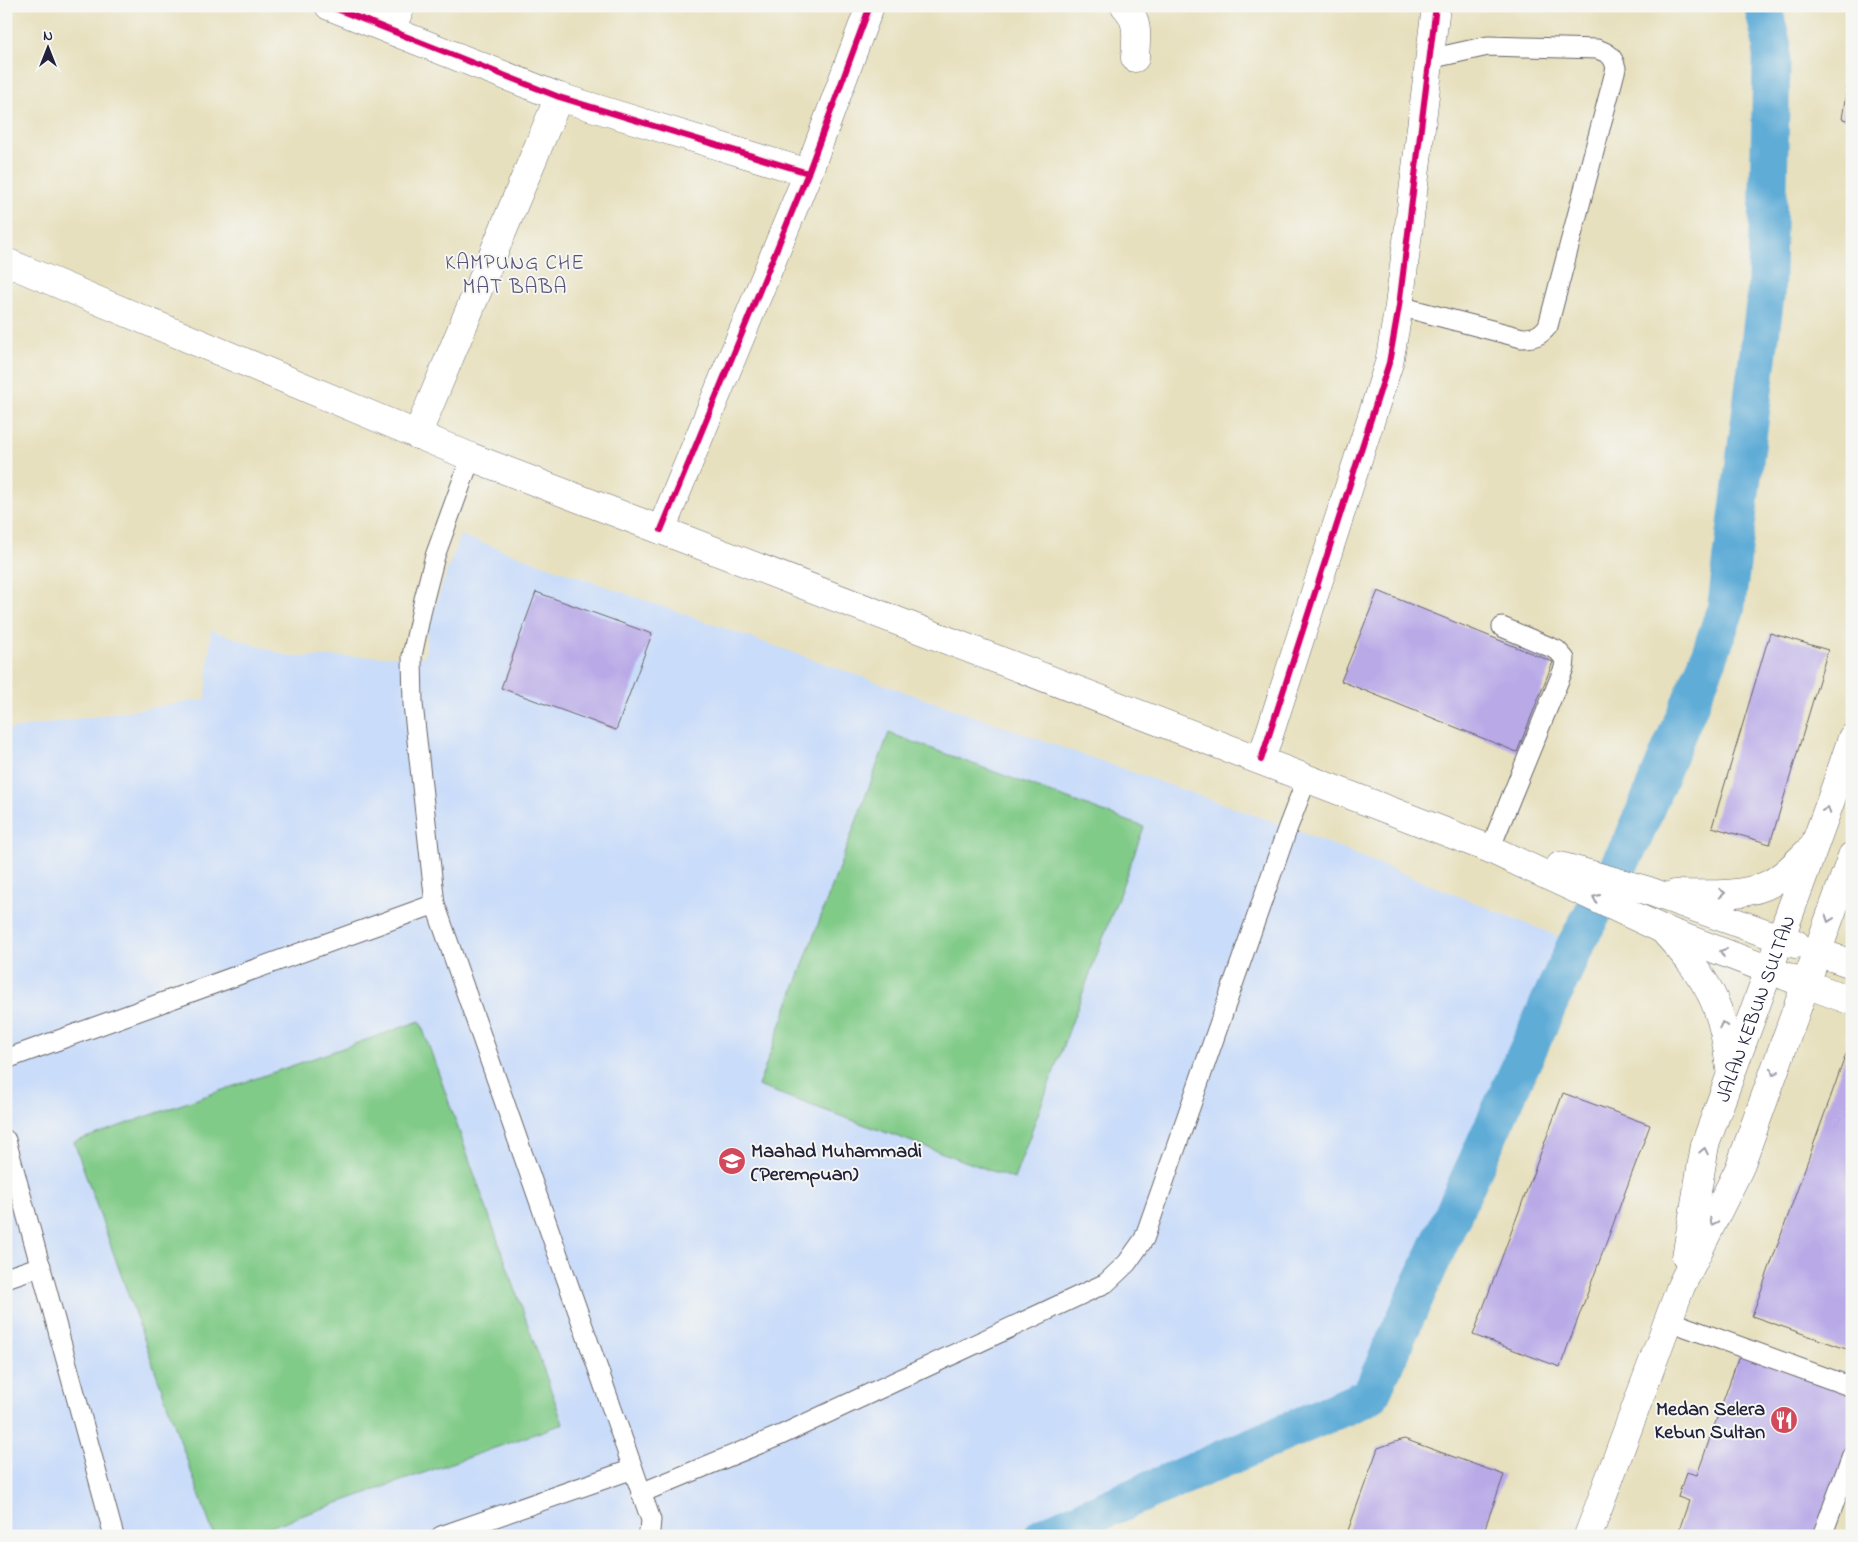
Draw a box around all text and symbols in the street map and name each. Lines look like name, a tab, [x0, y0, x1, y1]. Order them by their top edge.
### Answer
north arrow	[22, 22, 72, 72]
text: N	[43, 26, 53, 47]
district label: KAMPUNG CHE MAT BABA	[445, 249, 585, 303]
one-way arrow	[1821, 806, 1831, 815]
one-way arrow	[1719, 887, 1727, 898]
one-way arrow	[1592, 894, 1601, 904]
street label: JALAN KEBUN SULTAN	[1710, 912, 1805, 1107]
one-way arrow	[1825, 914, 1835, 922]
one-way arrow	[1719, 948, 1728, 958]
one-way arrow	[1718, 1021, 1729, 1030]
one-way arrow	[1770, 1067, 1780, 1075]
place label: Maahad Muhammadi (Perempuan)	[751, 1138, 922, 1190]
school or university icon: Maahad Muhammadi (Perempuan)	[717, 1146, 747, 1176]
one-way arrow	[1698, 1147, 1709, 1156]
one-way arrow	[1709, 1217, 1719, 1226]
place label: Medan Selera Kebun Sultan	[1655, 1396, 1765, 1448]
restaurant icon: Medan Selera Kebun Sultan	[1769, 1405, 1799, 1435]

